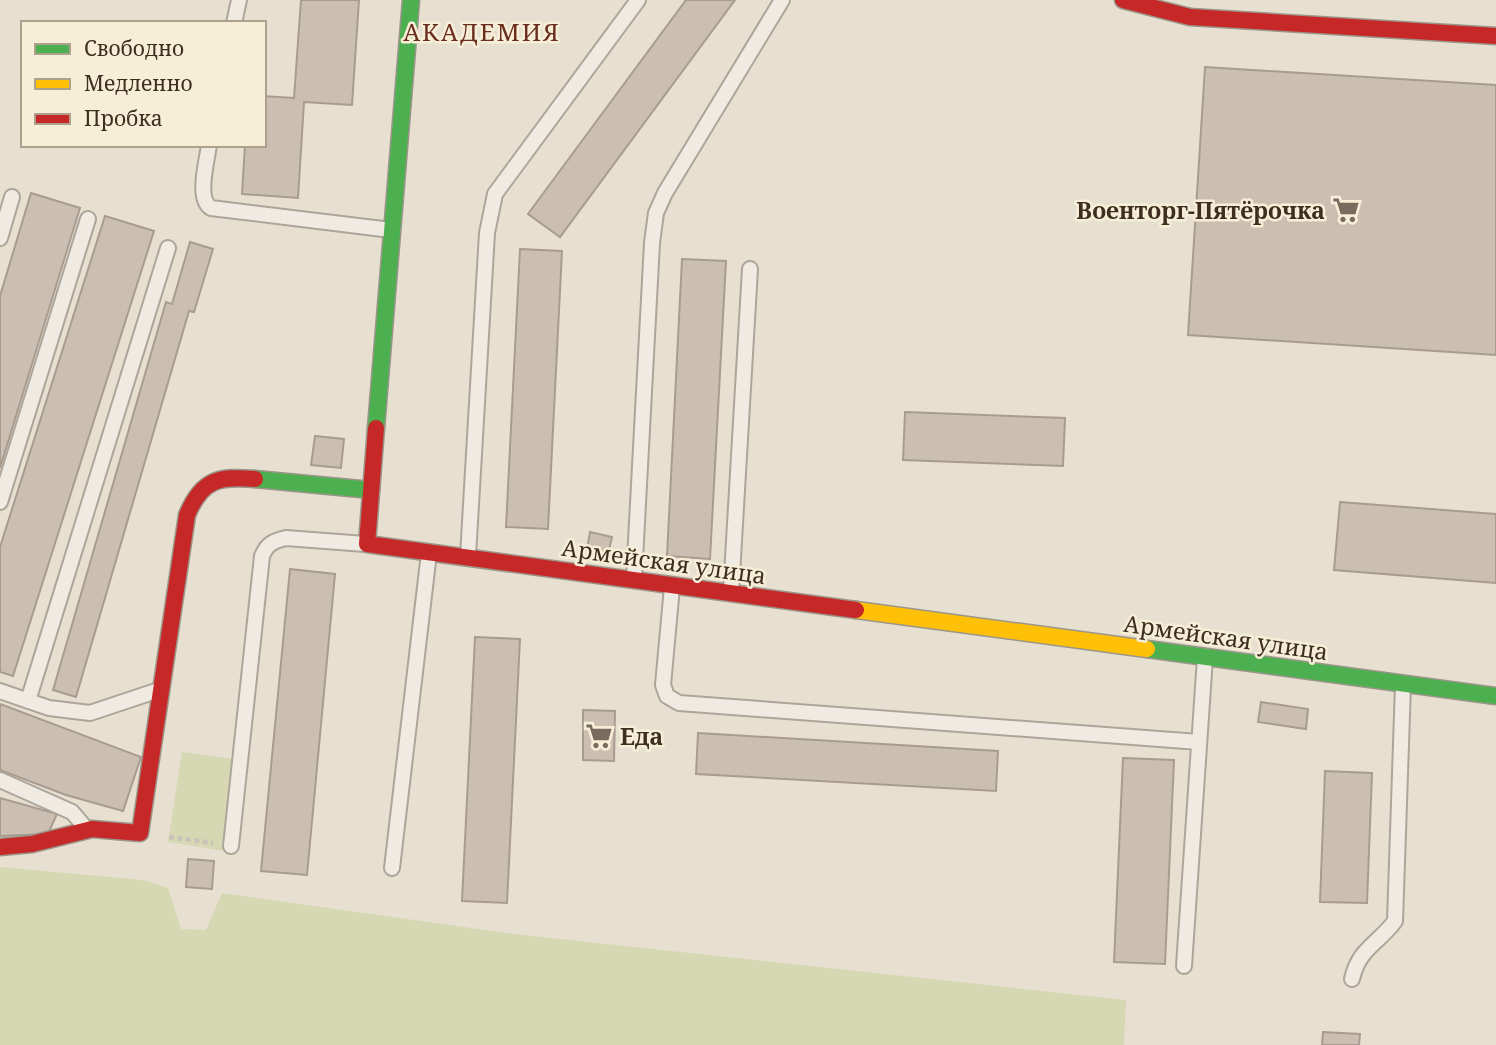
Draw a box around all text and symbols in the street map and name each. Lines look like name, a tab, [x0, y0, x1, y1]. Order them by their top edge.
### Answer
district label: АКАДЕМИЯ	[403, 15, 561, 48]
legend	[21, 21, 266, 147]
text: Свободно	[84, 34, 184, 62]
text: Медленно	[84, 69, 193, 97]
text: Пробка	[84, 104, 163, 132]
place label: Военторг-Пятёрочка	[1076, 194, 1325, 226]
supermarket icon: Военторг-Пятёрочка	[1331, 195, 1361, 225]
street label: Армейская улица	[560, 531, 768, 591]
street label: Армейская улица	[1122, 607, 1330, 667]
place label: Еда	[620, 720, 663, 752]
supermarket icon: Еда	[584, 721, 614, 751]

